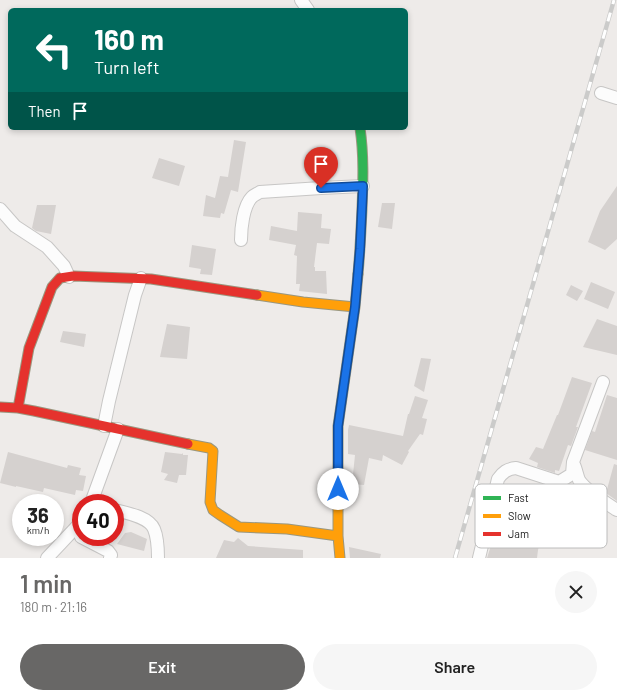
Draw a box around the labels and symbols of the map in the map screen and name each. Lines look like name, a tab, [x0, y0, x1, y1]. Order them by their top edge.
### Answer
pin	[304, 147, 338, 188]
position arrow	[317, 468, 359, 510]
legend	[475, 484, 607, 548]
text: Fast	[508, 491, 529, 504]
speed limit sign: 40	[72, 494, 124, 546]
text: Slow	[508, 509, 531, 522]
text: Jam	[508, 527, 529, 540]

